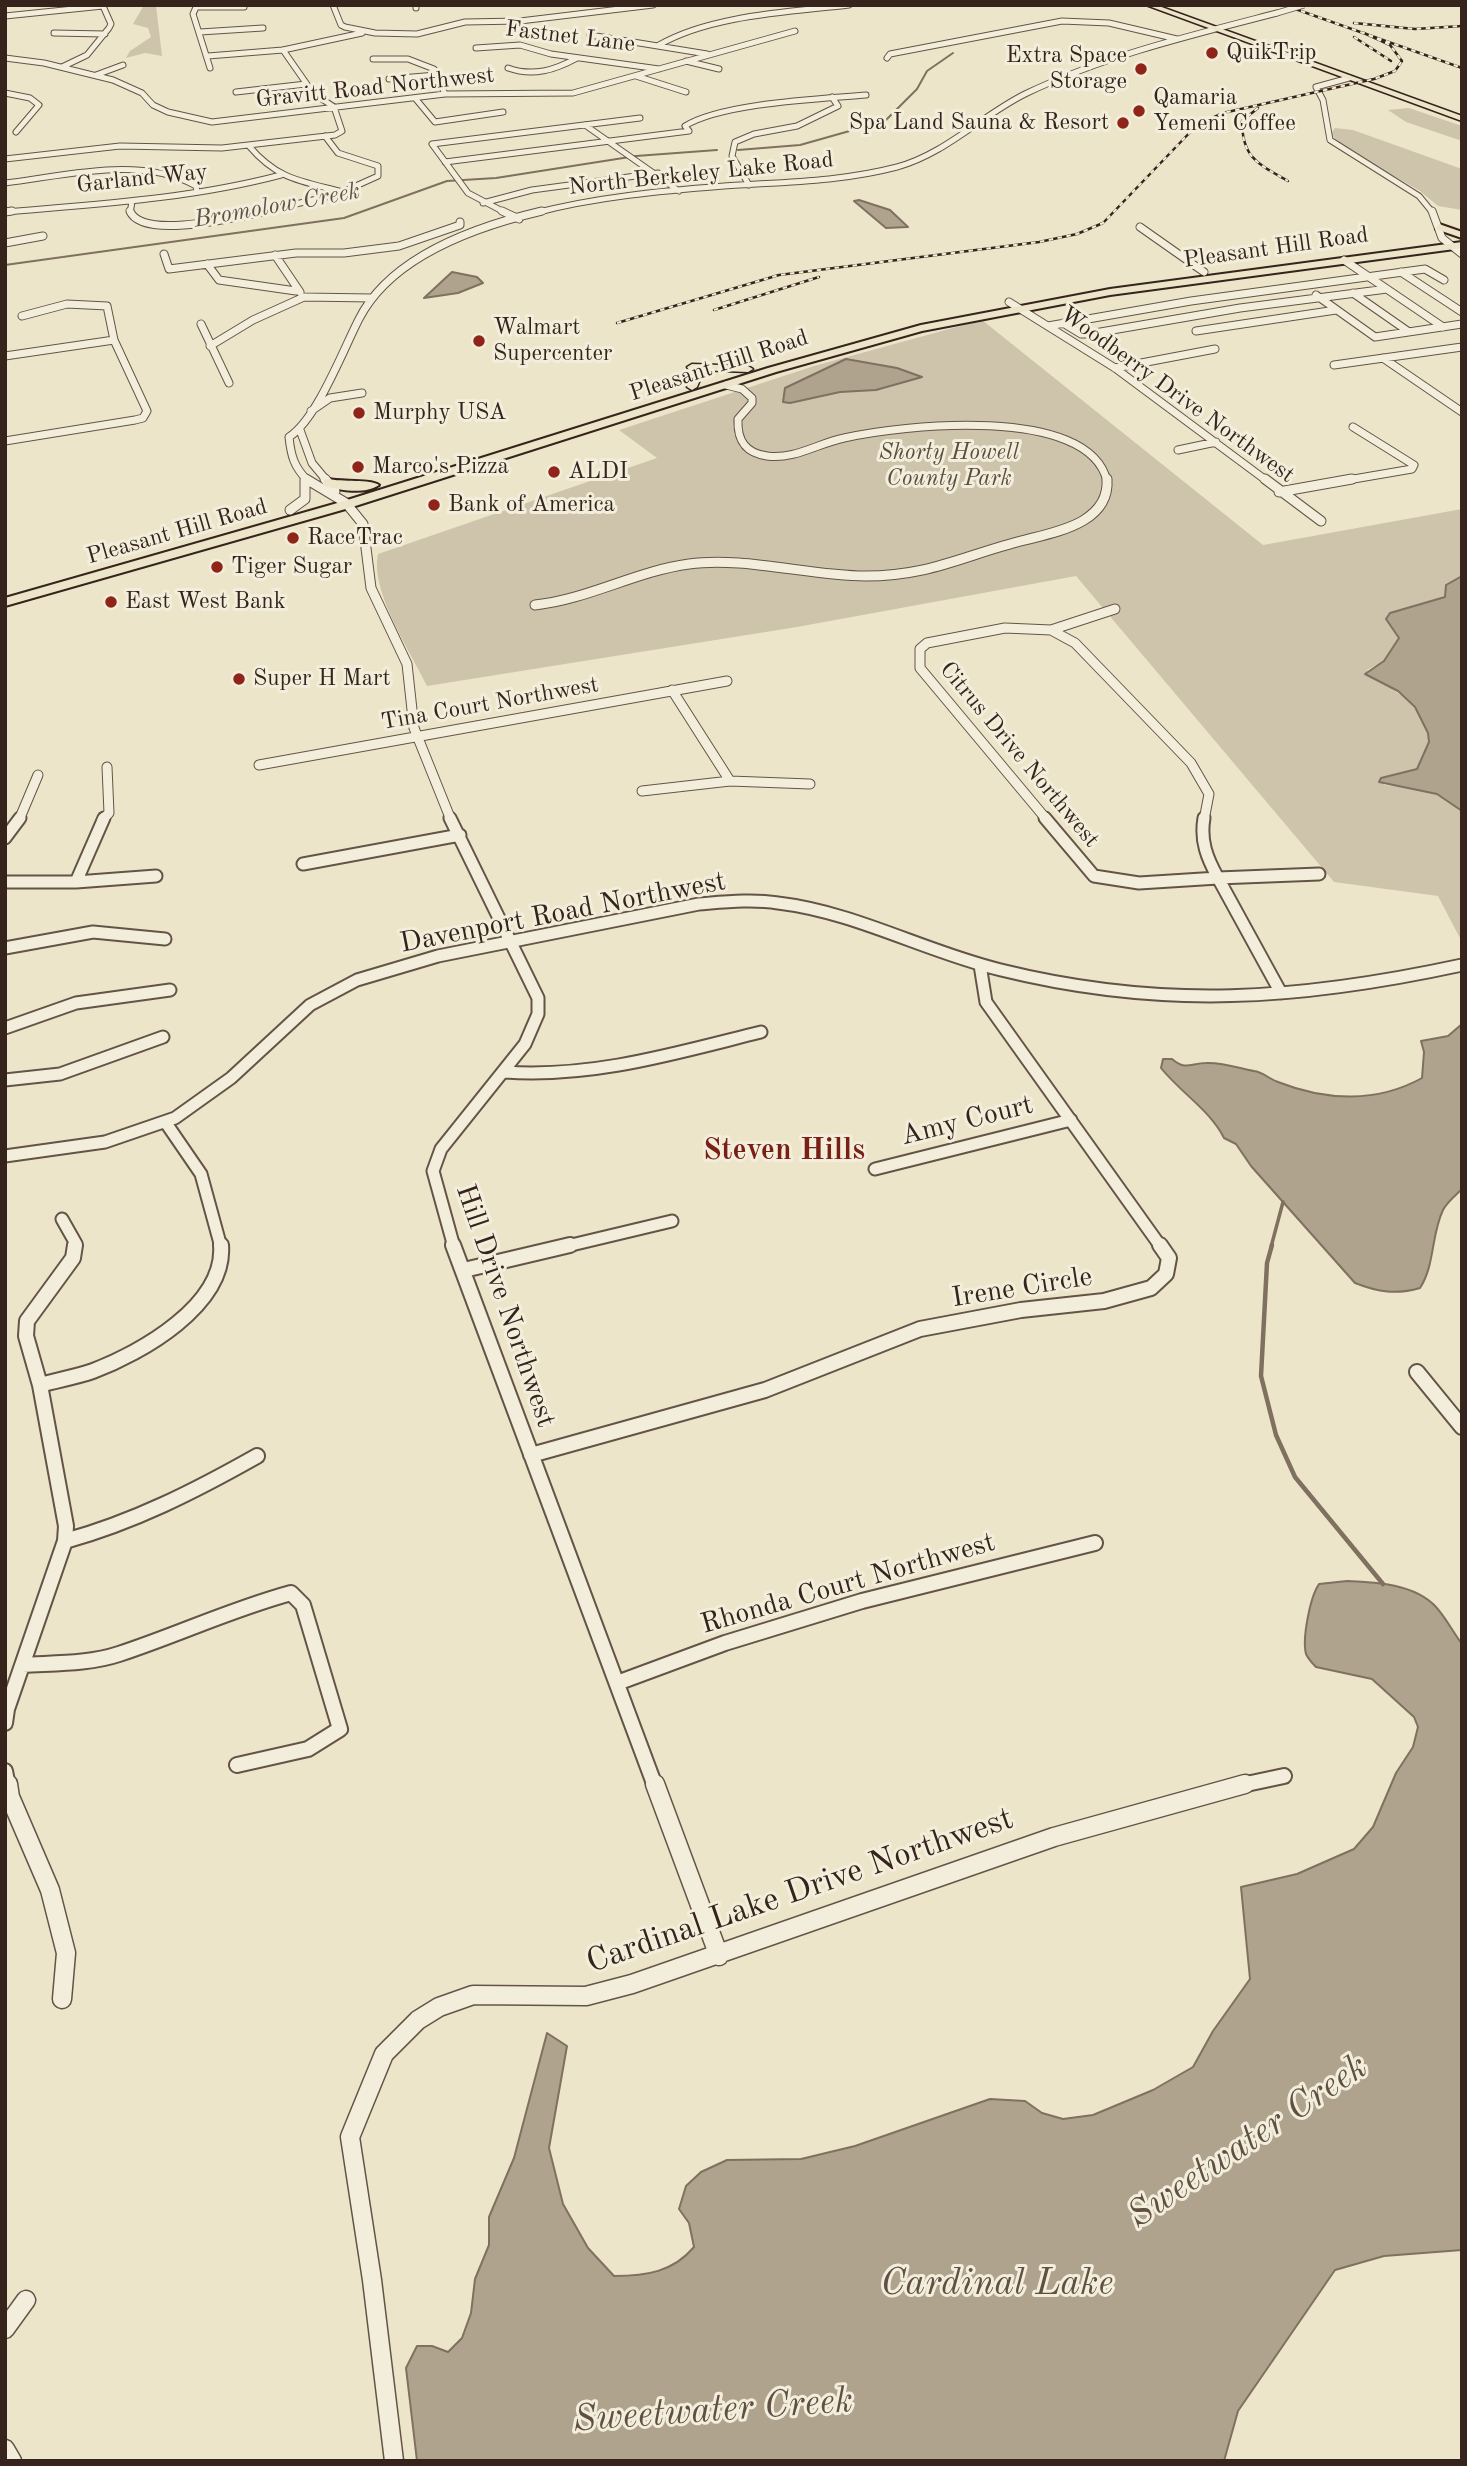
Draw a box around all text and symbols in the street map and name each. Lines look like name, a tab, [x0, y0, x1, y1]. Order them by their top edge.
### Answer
street label: Fastnet Lane	[503, 15, 637, 59]
place label: QuikTrip	[1226, 39, 1317, 67]
place label: Extra Space Storage	[1006, 42, 1127, 96]
marker: QuikTrip	[1204, 45, 1220, 61]
marker: Extra Space Storage	[1133, 61, 1149, 77]
street label: Gravitt Road Northwest	[254, 62, 496, 114]
place label: Qamaria Yemeni Coffee	[1153, 84, 1296, 138]
marker: Qamaria Yemeni Coffee	[1131, 103, 1147, 119]
place label: Spa Land Sauna & Resort	[849, 109, 1109, 137]
marker: Spa Land Sauna & Resort	[1115, 115, 1131, 131]
street label: North Berkeley Lake Road	[567, 146, 835, 202]
street label: Garland Way	[75, 158, 209, 200]
water label: Bromolow Creek	[192, 177, 362, 235]
street label: Pleasant Hill Road	[1182, 221, 1370, 275]
street label: Woodberry Drive Northwest	[1054, 301, 1300, 489]
place label: Walmart Supercenter	[493, 314, 613, 368]
street label: Pleasant Hill Road	[626, 324, 812, 408]
marker: Walmart Supercenter	[471, 333, 487, 349]
place label: Murphy USA	[373, 399, 506, 427]
marker: Murphy USA	[351, 405, 367, 421]
park label: Shorty Howell County Park	[879, 439, 1019, 493]
place label: Marco's Pizza	[372, 453, 509, 481]
place label: ALDI	[568, 458, 628, 486]
marker: Marco's Pizza	[350, 459, 366, 475]
marker: ALDI	[546, 464, 562, 480]
place label: Bank of America	[448, 491, 615, 519]
street label: Pleasant Hill Road	[84, 493, 270, 571]
marker: Bank of America	[426, 497, 442, 513]
place label: RaceTrac	[307, 524, 403, 552]
marker: RaceTrac	[285, 530, 301, 546]
place label: Tiger Sugar	[231, 553, 352, 581]
marker: Tiger Sugar	[209, 559, 225, 575]
place label: East West Bank	[125, 588, 286, 616]
marker: East West Bank	[103, 594, 119, 610]
street label: Citrus Drive Northwest	[933, 657, 1105, 853]
place label: Super H Mart	[253, 665, 391, 693]
marker: Super H Mart	[231, 671, 247, 687]
street label: Tina Court Northwest	[379, 671, 601, 737]
street label: Davenport Road Northwest	[397, 865, 729, 961]
street label: Amy Court	[897, 1088, 1037, 1154]
district label: Steven Hills	[703, 1133, 865, 1169]
street label: Hill Drive Northwest	[448, 1180, 562, 1432]
street label: Irene Circle	[949, 1260, 1095, 1316]
street label: Rhonda Court Northwest	[697, 1526, 999, 1642]
street label: Cardinal Lake Drive Northwest	[581, 1799, 1019, 1983]
water label: Sweetwater Creek	[1119, 2045, 1377, 2239]
water label: Cardinal Lake	[881, 2262, 1113, 2306]
water label: Sweetwater Creek	[572, 2379, 854, 2443]

